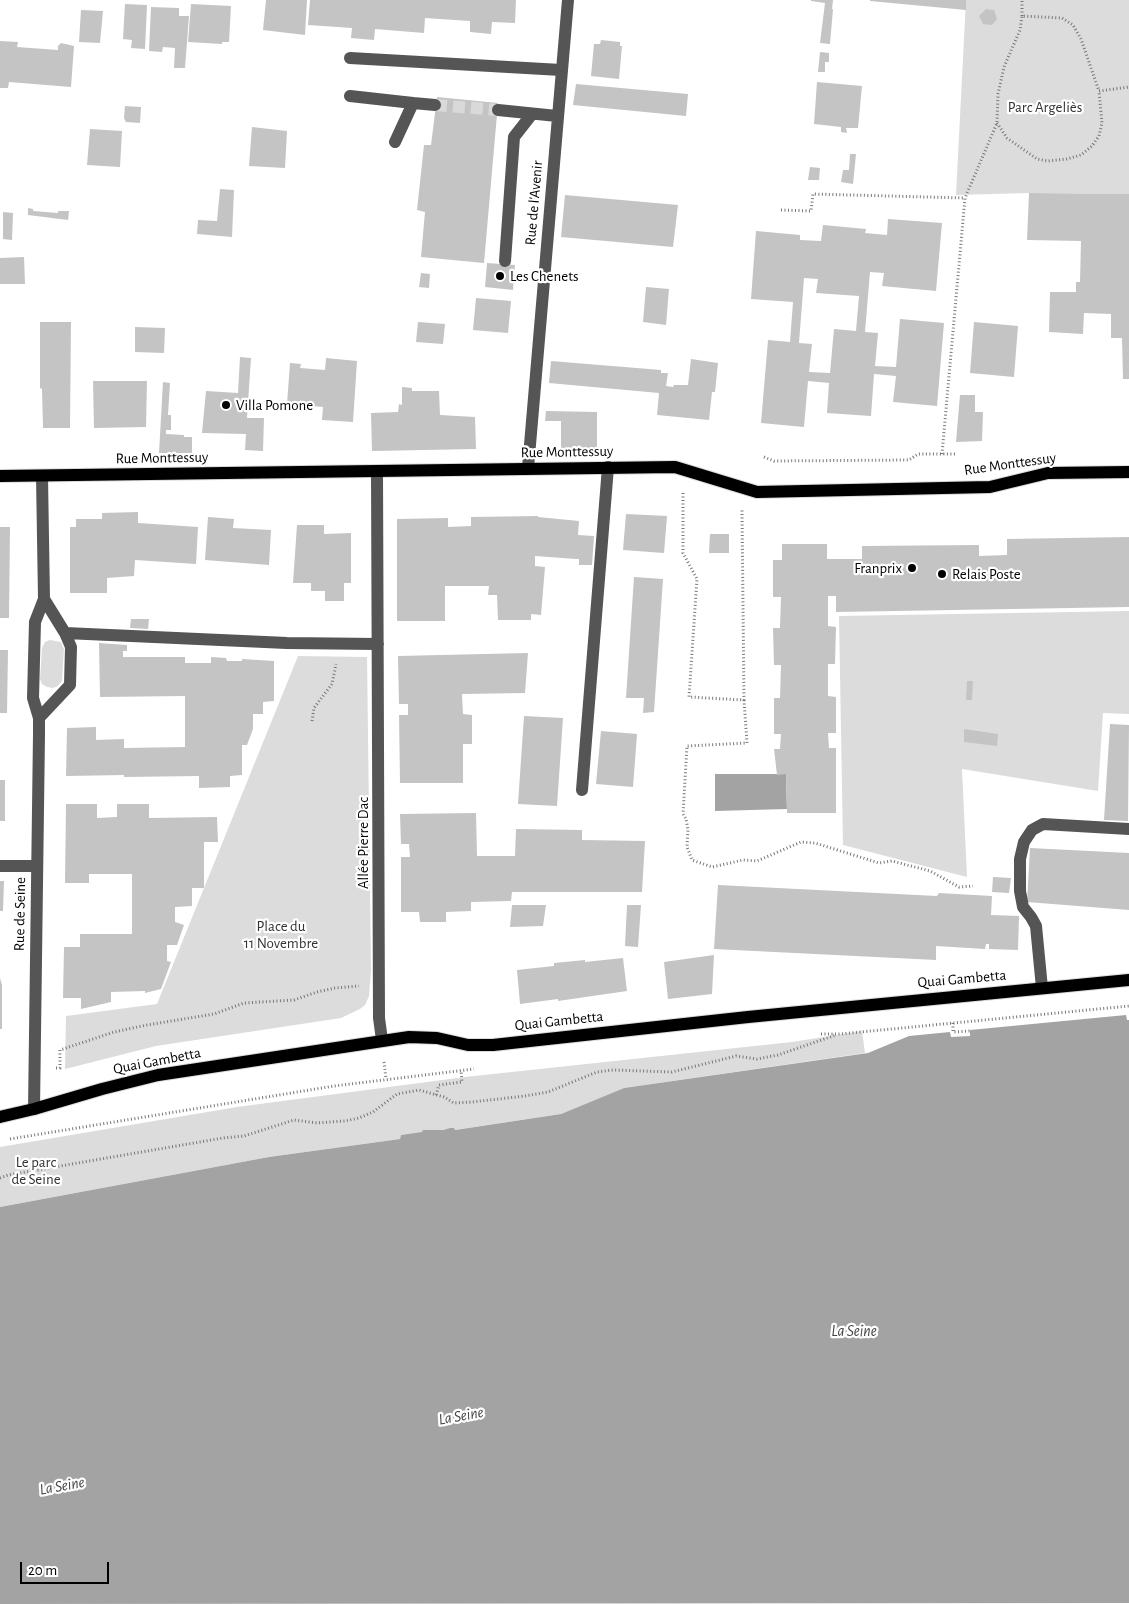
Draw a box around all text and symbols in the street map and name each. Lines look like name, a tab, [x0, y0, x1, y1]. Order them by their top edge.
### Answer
park label: Parc Argeliès	[1008, 98, 1082, 116]
street label: Rue de l'Avenir	[521, 160, 547, 246]
place label: Les Chenets	[510, 267, 578, 285]
marker: Les Chenets	[494, 270, 506, 282]
place label: Villa Pomone	[236, 396, 313, 414]
marker: Villa Pomone	[220, 399, 232, 411]
street label: Rue Monttessuy	[520, 442, 614, 462]
street label: Rue Monttessuy	[115, 448, 209, 468]
street label: Rue Monttessuy	[963, 449, 1057, 479]
place label: Franprix	[854, 559, 902, 577]
marker: Franprix	[906, 562, 918, 574]
place label: Relais Poste	[952, 565, 1021, 583]
marker: Relais Poste	[936, 568, 948, 580]
street label: Allée Pierre Dac	[354, 797, 372, 889]
street label: Rue de Seine	[10, 877, 30, 951]
park label: Place du 11 Novembre	[244, 917, 318, 952]
street label: Quai Gambetta	[917, 966, 1007, 992]
street label: Quai Gambetta	[514, 1007, 604, 1035]
street label: Quai Gambetta	[112, 1044, 202, 1078]
park label: Le parc de Seine	[11, 1153, 61, 1188]
water label: La Seine	[831, 1321, 877, 1341]
water label: La Seine	[437, 1403, 485, 1429]
water label: La Seine	[38, 1473, 86, 1499]
scale bar	[22, 1552, 111, 1584]
text: 20 m	[28, 1563, 57, 1578]

